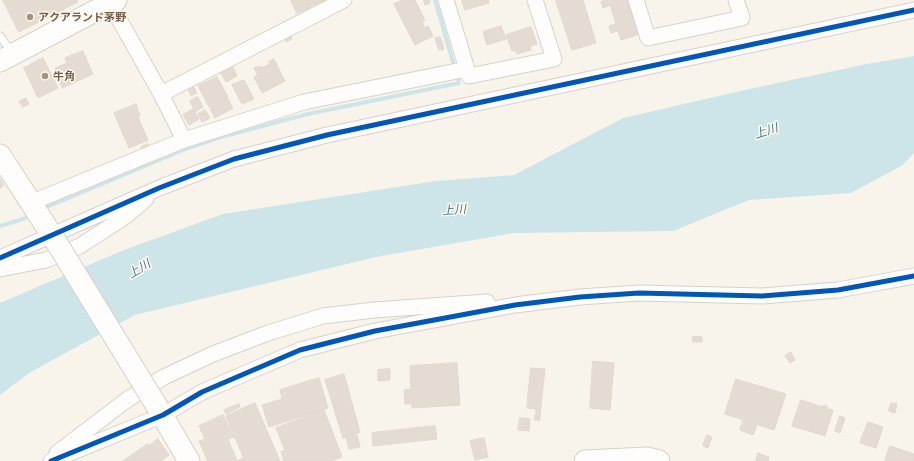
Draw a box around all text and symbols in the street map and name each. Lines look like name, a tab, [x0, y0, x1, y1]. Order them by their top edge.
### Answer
place label: アクアランド茅野	[38, 10, 126, 24]
marker: アクアランド茅野	[25, 12, 35, 22]
place label: 牛角	[53, 69, 75, 83]
marker: 牛角	[40, 71, 50, 81]
water label: 上川	[752, 120, 780, 142]
water label: 上川	[442, 202, 466, 218]
water label: 上川	[125, 257, 153, 281]

